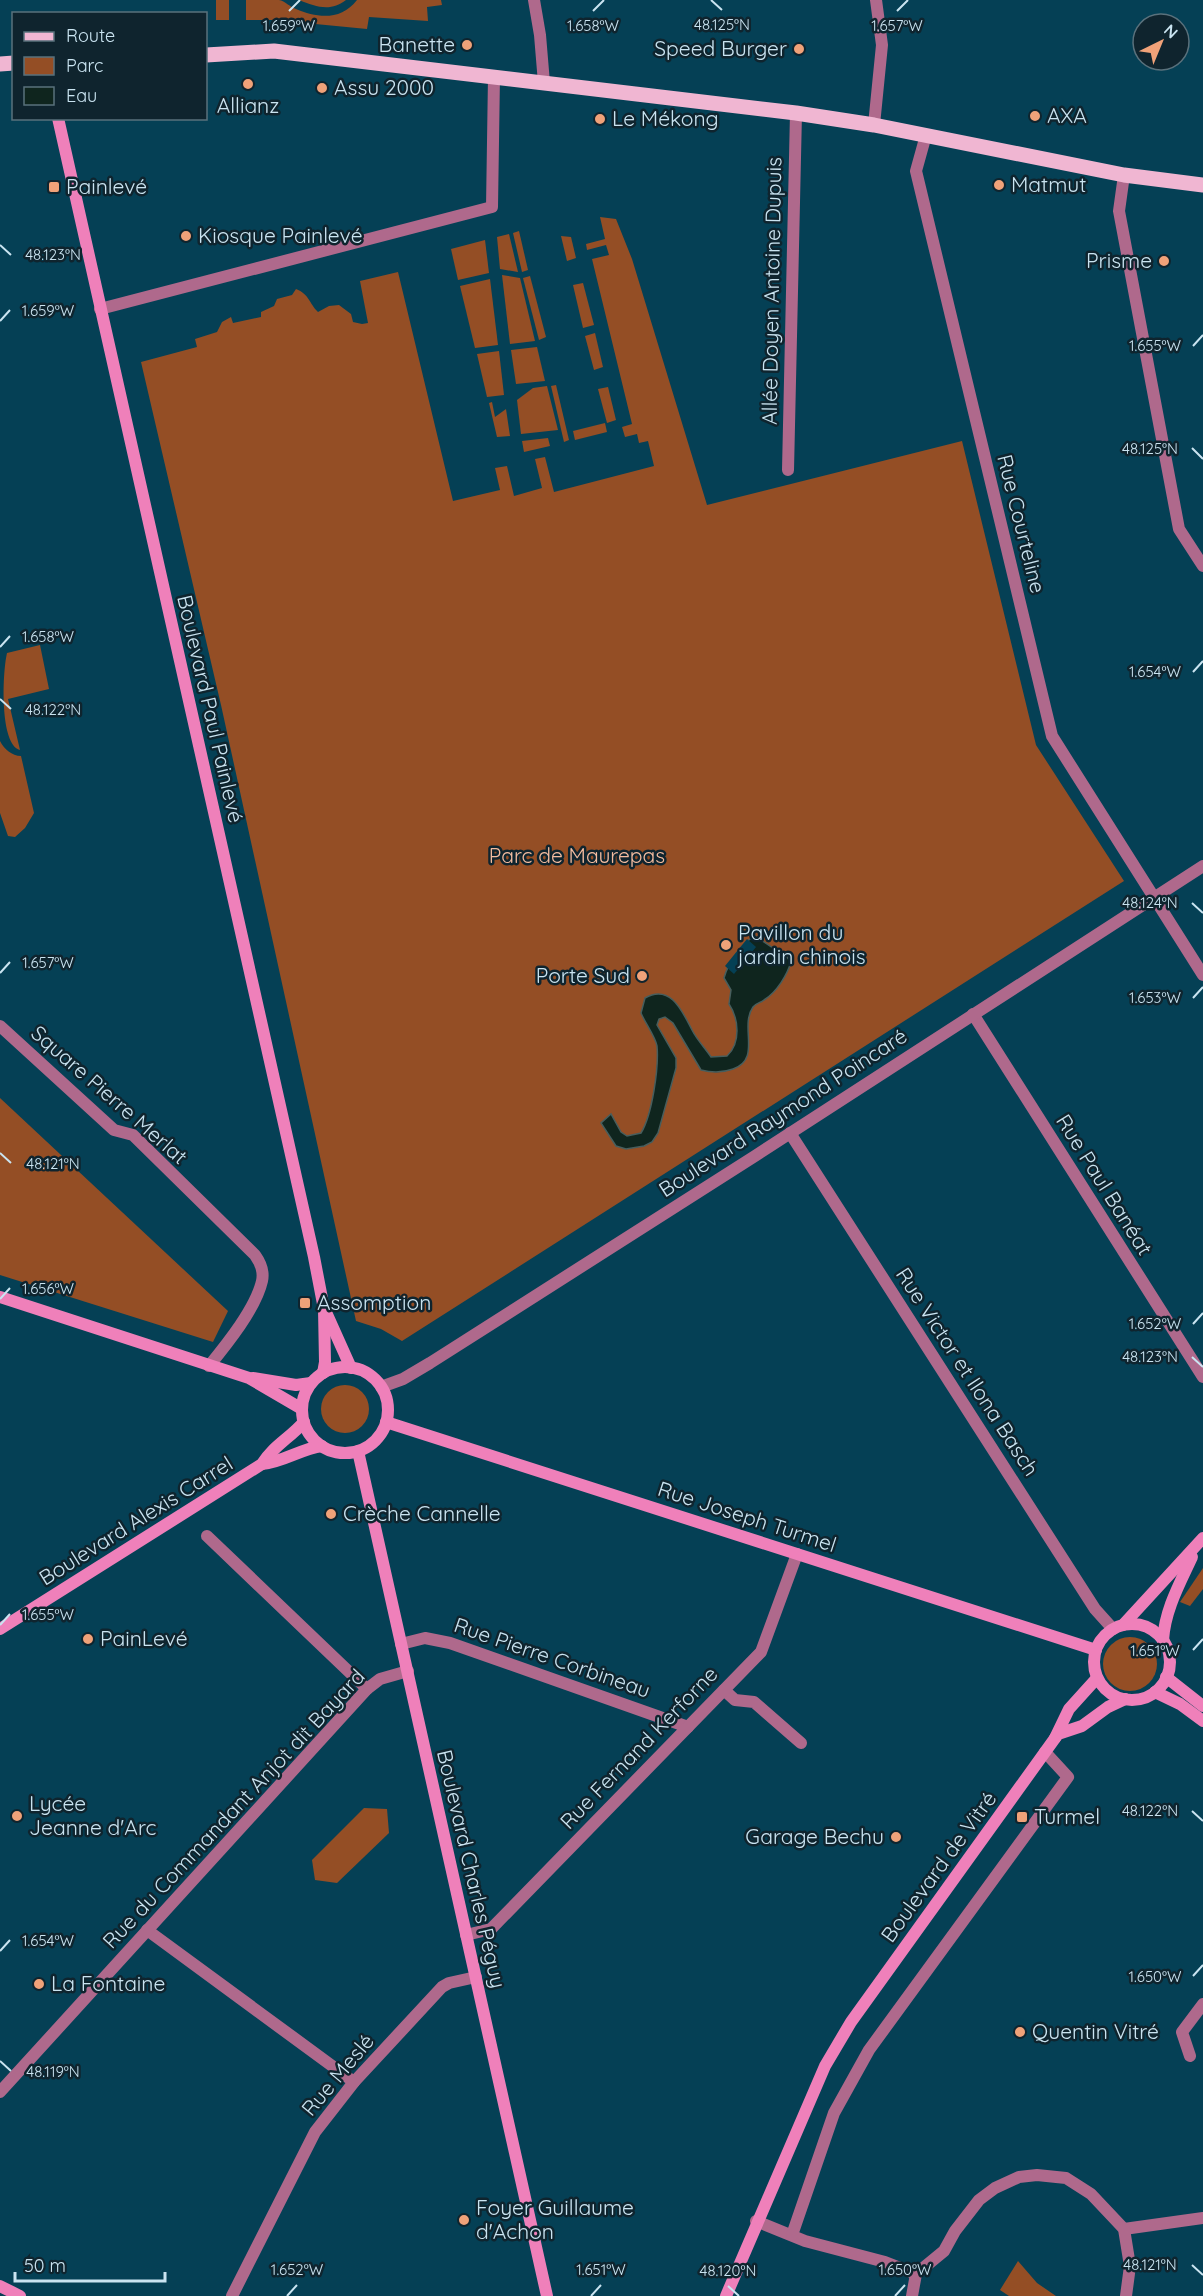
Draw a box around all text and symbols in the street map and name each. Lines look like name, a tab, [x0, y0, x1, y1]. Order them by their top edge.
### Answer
legend	[12, 12, 207, 120]
north arrow	[1131, 12, 1191, 72]
text: 48.125°N	[694, 15, 750, 34]
text: 1.659°W	[263, 16, 316, 35]
text: 1.658°W	[567, 16, 620, 35]
text: 1.657°W	[871, 16, 923, 35]
text: N	[1160, 20, 1182, 42]
text: Route	[66, 24, 115, 47]
place label: Banette	[379, 31, 455, 57]
place label: Speed Burger	[654, 35, 787, 61]
marker: Banette	[460, 38, 474, 52]
marker: Speed Burger	[792, 42, 806, 56]
text: Parc	[66, 54, 103, 77]
place label: Assu 2000	[334, 74, 434, 100]
marker: Allianz	[241, 77, 255, 91]
marker: Assu 2000	[315, 81, 329, 95]
text: Eau	[66, 84, 97, 107]
place label: Allianz	[217, 92, 279, 118]
place label: AXA	[1047, 102, 1087, 128]
place label: Le Mékong	[612, 105, 719, 131]
marker: AXA	[1028, 109, 1042, 123]
marker: Le Mékong	[593, 112, 607, 126]
street label: Allée Doyen Antoine Dupuis	[756, 157, 786, 425]
place label: Matmut	[1011, 171, 1086, 197]
place label: Painlevé	[66, 173, 147, 199]
marker: Matmut	[992, 178, 1006, 192]
marker: Painlevé	[47, 180, 61, 194]
place label: Kiosque Painlevé	[198, 222, 363, 248]
marker: Kiosque Painlevé	[179, 229, 193, 243]
text: 48.123°N	[25, 245, 81, 264]
place label: Prisme	[1086, 247, 1152, 273]
marker: Prisme	[1157, 254, 1171, 268]
text: 1.659°W	[22, 301, 75, 320]
text: 1.655°W	[1129, 336, 1182, 355]
text: 48.125°N	[1122, 439, 1178, 458]
street label: Rue Courteline	[992, 452, 1052, 596]
street label: Boulevard Paul Painlevé	[172, 592, 250, 825]
text: 1.658°W	[22, 627, 75, 646]
text: 1.654°W	[1129, 662, 1181, 681]
text: 48.122°N	[25, 700, 81, 719]
park label: Parc de Maurepas	[489, 842, 665, 868]
text: 48.124°N	[1122, 893, 1178, 912]
place label: Pavillon du jardin chinois	[737, 919, 866, 969]
marker: Pavillon du jardin chinois	[719, 938, 733, 952]
text: 1.657°W	[22, 953, 74, 972]
place label: Porte Sud	[536, 962, 630, 988]
marker: Porte Sud	[635, 969, 649, 983]
text: 1.653°W	[1129, 988, 1181, 1007]
street label: Square Pierre Merlat	[26, 1019, 193, 1169]
street label: Boulevard Raymond Poincaré	[654, 1022, 911, 1202]
street label: Rue Paul Banéat	[1051, 1109, 1159, 1260]
text: 48.121°N	[26, 1154, 80, 1173]
street label: Rue Victor et Ilona Basch	[891, 1262, 1045, 1481]
text: 1.656°W	[22, 1279, 75, 1298]
place label: Assomption	[317, 1289, 431, 1315]
marker: Assomption	[298, 1296, 312, 1310]
text: 1.652°W	[1129, 1314, 1182, 1333]
text: 48.123°N	[1122, 1347, 1178, 1366]
street label: Boulevard Alexis Carrel	[34, 1450, 237, 1590]
street label: Rue Joseph Turmel	[655, 1475, 840, 1557]
place label: Crèche Cannelle	[343, 1500, 501, 1526]
marker: Crèche Cannelle	[324, 1507, 338, 1521]
text: 1.655°W	[22, 1605, 75, 1624]
street label: Rue Pierre Corbineau	[451, 1611, 654, 1703]
place label: PainLevé	[100, 1625, 188, 1651]
marker: PainLevé	[81, 1632, 95, 1646]
text: 1.651°W	[1130, 1641, 1180, 1660]
street label: Rue Fernand Kerforne	[554, 1661, 723, 1834]
street label: Rue du Commandant Anjot dit Bayard	[97, 1663, 370, 1953]
street label: Boulevard Charles Péguy	[432, 1747, 512, 1991]
street label: Boulevard de Vitré	[875, 1786, 1002, 1947]
place label: Lycée Jeanne d'Arc	[29, 1790, 157, 1840]
text: 48.122°N	[1122, 1801, 1178, 1820]
place label: Turmel	[1034, 1803, 1100, 1829]
marker: Lycée Jeanne d'Arc	[10, 1809, 24, 1823]
marker: Turmel	[1015, 1810, 1029, 1824]
place label: Garage Bechu	[745, 1823, 884, 1849]
marker: Garage Bechu	[889, 1830, 903, 1844]
text: 1.654°W	[22, 1931, 74, 1950]
text: 1.650°W	[1129, 1967, 1182, 1986]
place label: La Fontaine	[51, 1970, 165, 1996]
marker: La Fontaine	[32, 1977, 46, 1991]
place label: Quentin Vitré	[1032, 2018, 1159, 2044]
marker: Quentin Vitré	[1013, 2025, 1027, 2039]
street label: Rue Meslé	[295, 2028, 379, 2121]
text: 48.119°N	[26, 2062, 80, 2081]
place label: Foyer Guillaume d'Achon	[476, 2194, 634, 2244]
marker: Foyer Guillaume d'Achon	[457, 2213, 471, 2227]
scale bar	[15, 2245, 165, 2283]
text: 50 m	[24, 2254, 66, 2277]
text: 48.121°N	[1123, 2255, 1177, 2274]
text: 1.652°W	[271, 2260, 324, 2279]
text: 1.651°W	[576, 2260, 626, 2279]
text: 1.650°W	[879, 2260, 932, 2279]
text: 48.120°N	[700, 2261, 756, 2280]

